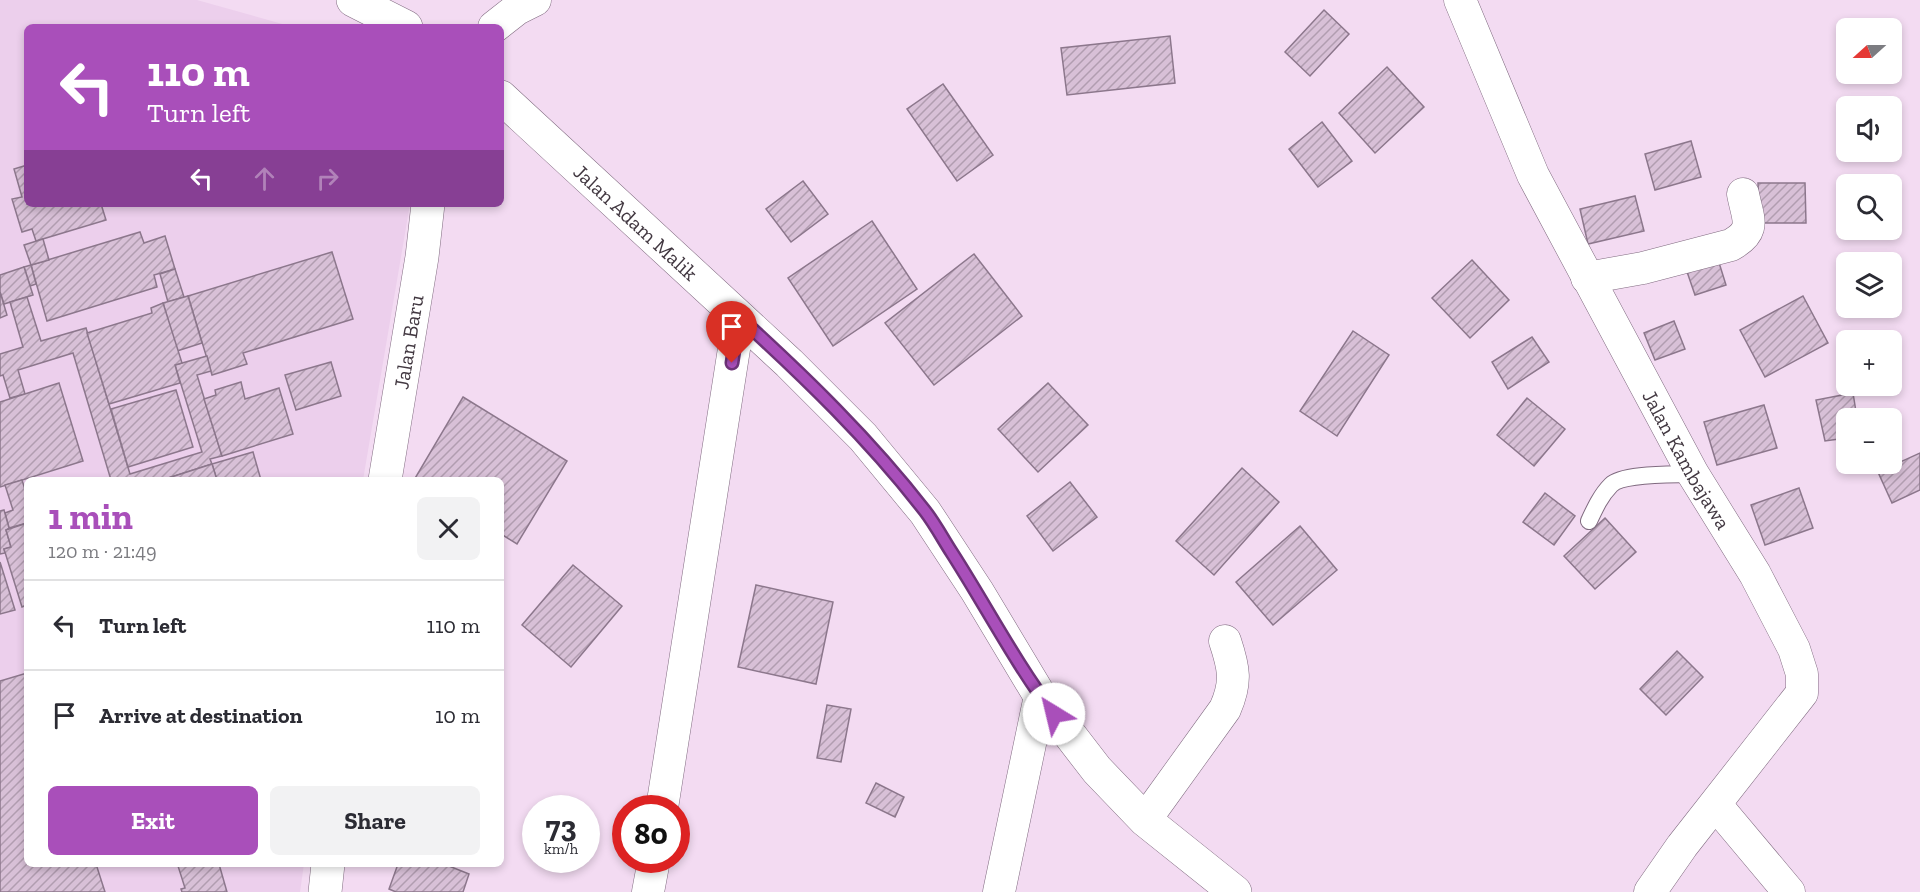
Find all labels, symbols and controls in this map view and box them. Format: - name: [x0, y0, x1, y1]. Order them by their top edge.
- north arrow: [1836, 18, 1902, 84]
- map controls: [1836, 18, 1902, 474]
- text: 110 m: [147, 46, 250, 97]
- icon: left: [48, 48, 126, 126]
- button: sound: [1836, 96, 1902, 162]
- text: Turn left: [147, 97, 250, 129]
- street label: Jalan Adam Malik: [569, 158, 703, 285]
- icon: left: [185, 162, 218, 195]
- icon: ahead: [248, 162, 281, 195]
- icon: right: [311, 162, 344, 195]
- button: search: [1836, 174, 1902, 240]
- button: layers: [1836, 252, 1902, 318]
- street label: Jalan Baru: [388, 293, 428, 391]
- pin: [706, 301, 757, 363]
- icon: arrive: [715, 310, 748, 343]
- button: +: [1836, 330, 1902, 396]
- street label: Jalan Kambajawa: [1638, 385, 1736, 534]
- button: −: [1836, 408, 1902, 474]
- text: 1 min: [48, 495, 133, 538]
- button: close: [417, 497, 480, 560]
- text: 120 m · 21:49: [48, 539, 157, 563]
- icon: left: [48, 609, 81, 642]
- text: Turn left: [99, 612, 186, 639]
- text: 110 m: [426, 612, 480, 639]
- position arrow: [1022, 682, 1086, 746]
- icon: arrive: [48, 699, 81, 732]
- text: Arrive at destination: [99, 702, 302, 729]
- text: 10 m: [435, 702, 480, 729]
- button: Exit: [48, 786, 258, 855]
- button: Share: [270, 786, 480, 855]
- speed limit sign: 80: [612, 795, 690, 873]
- text: 73: [546, 809, 576, 845]
- text: km/h: [544, 840, 578, 858]

